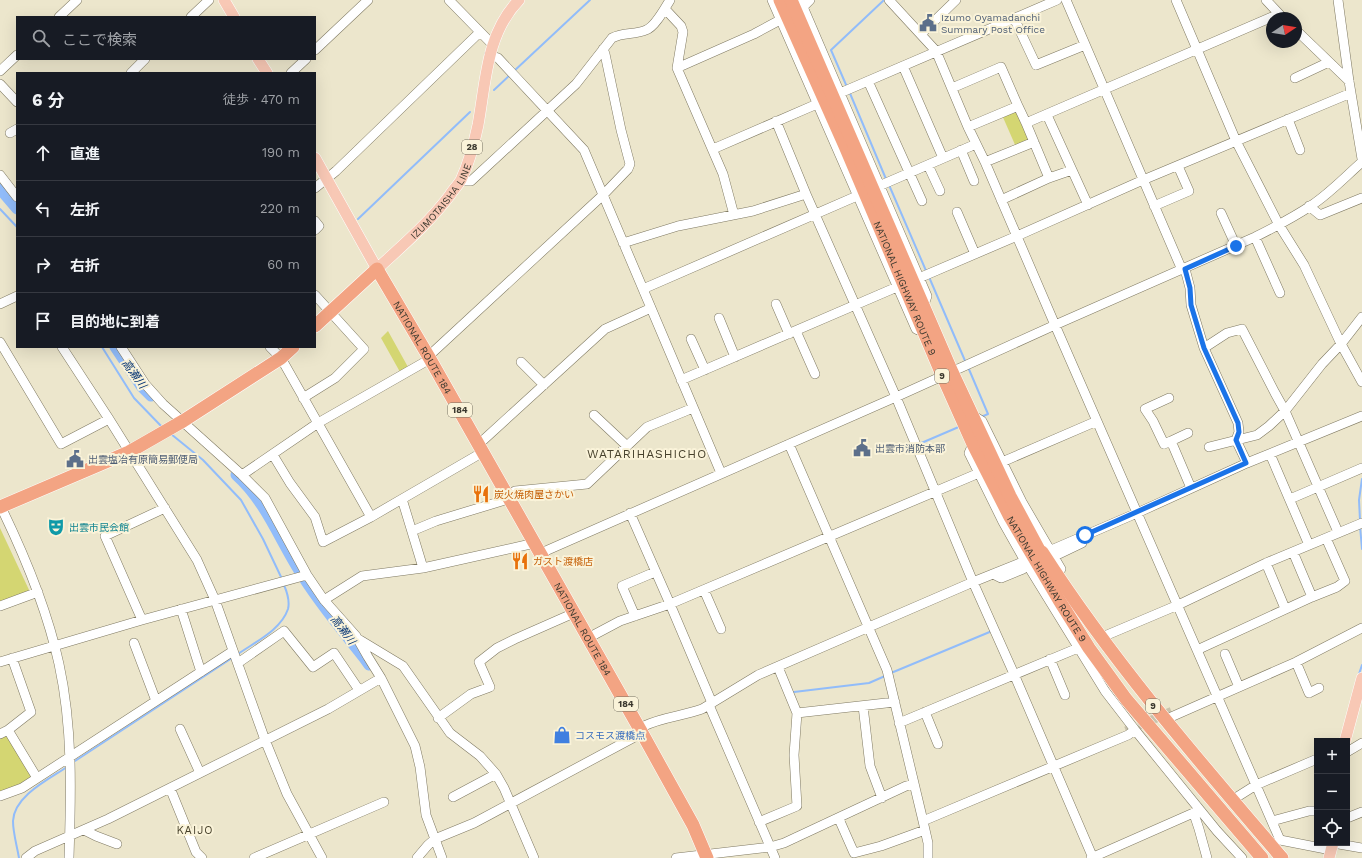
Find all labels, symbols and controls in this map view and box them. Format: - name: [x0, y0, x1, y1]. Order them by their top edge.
- place label: Izumo Oyamadanchi Summary Post Office: [941, 12, 1045, 35]
- north arrow: [1266, 12, 1302, 48]
- public building icon: Izumo Oyamadanchi Summary Post Office: [918, 13, 938, 33]
- search box: [16, 16, 316, 60]
- icon: search: [30, 27, 52, 49]
- text: ここで検索: [62, 31, 137, 49]
- text: 6 分: [32, 90, 64, 110]
- text: 徒歩 · 470 m: [223, 92, 300, 107]
- road number: 28: [462, 140, 482, 154]
- icon: ahead: [32, 142, 54, 164]
- text: 直進: [70, 145, 100, 163]
- text: 190 m: [262, 145, 300, 160]
- street label: IZUMOTAISHA LINE: [408, 162, 473, 241]
- icon: left: [32, 198, 54, 220]
- text: 左折: [70, 201, 100, 219]
- text: 220 m: [260, 201, 300, 216]
- street label: NATIONAL HIGHWAY ROUTE 9: [872, 219, 939, 357]
- route end: [1227, 237, 1245, 255]
- icon: right: [32, 254, 54, 276]
- text: 右折: [70, 257, 100, 275]
- text: 60 m: [267, 257, 300, 272]
- street label: NATIONAL ROUTE 184: [392, 299, 454, 396]
- icon: arrive: [32, 310, 54, 332]
- text: 目的地に到着: [70, 313, 160, 331]
- water label: 高瀬川: [119, 357, 150, 392]
- road number: 9: [935, 369, 949, 383]
- road number: 184: [448, 403, 472, 417]
- public building icon: 出雲市消防本部: [852, 438, 872, 458]
- place label: 出雲市消防本部: [875, 443, 945, 454]
- district label: WATARIHASHICHO: [587, 447, 707, 461]
- public building icon: 出雲塩冶有原簡易郵便局: [65, 449, 85, 469]
- place label: 出雲塩冶有原簡易郵便局: [88, 454, 198, 465]
- restaurant icon: 炭火焼肉屋さかい: [471, 484, 491, 504]
- place label: 炭火焼肉屋さかい: [494, 489, 574, 500]
- street label: NATIONAL HIGHWAY ROUTE 9: [1005, 514, 1089, 644]
- theatre icon: 出雲市民会館: [46, 517, 66, 537]
- place label: 出雲市民会館: [69, 522, 129, 533]
- route start: [1076, 526, 1094, 544]
- restaurant icon: ガスト渡橋店: [510, 551, 530, 571]
- place label: ガスト渡橋店: [533, 556, 593, 567]
- street label: NATIONAL ROUTE 184: [552, 580, 614, 678]
- water label: 高瀬川: [328, 613, 359, 648]
- road number: 184: [614, 697, 638, 711]
- road number: 9: [1146, 699, 1160, 713]
- shop icon: コスモス渡橋点: [552, 725, 572, 745]
- place label: コスモス渡橋点: [575, 730, 645, 741]
- map controls: [1314, 738, 1350, 846]
- button: +: [1314, 738, 1350, 774]
- button: −: [1314, 774, 1350, 810]
- button: locate: [1314, 810, 1350, 846]
- district label: KAIJO: [176, 824, 214, 837]

